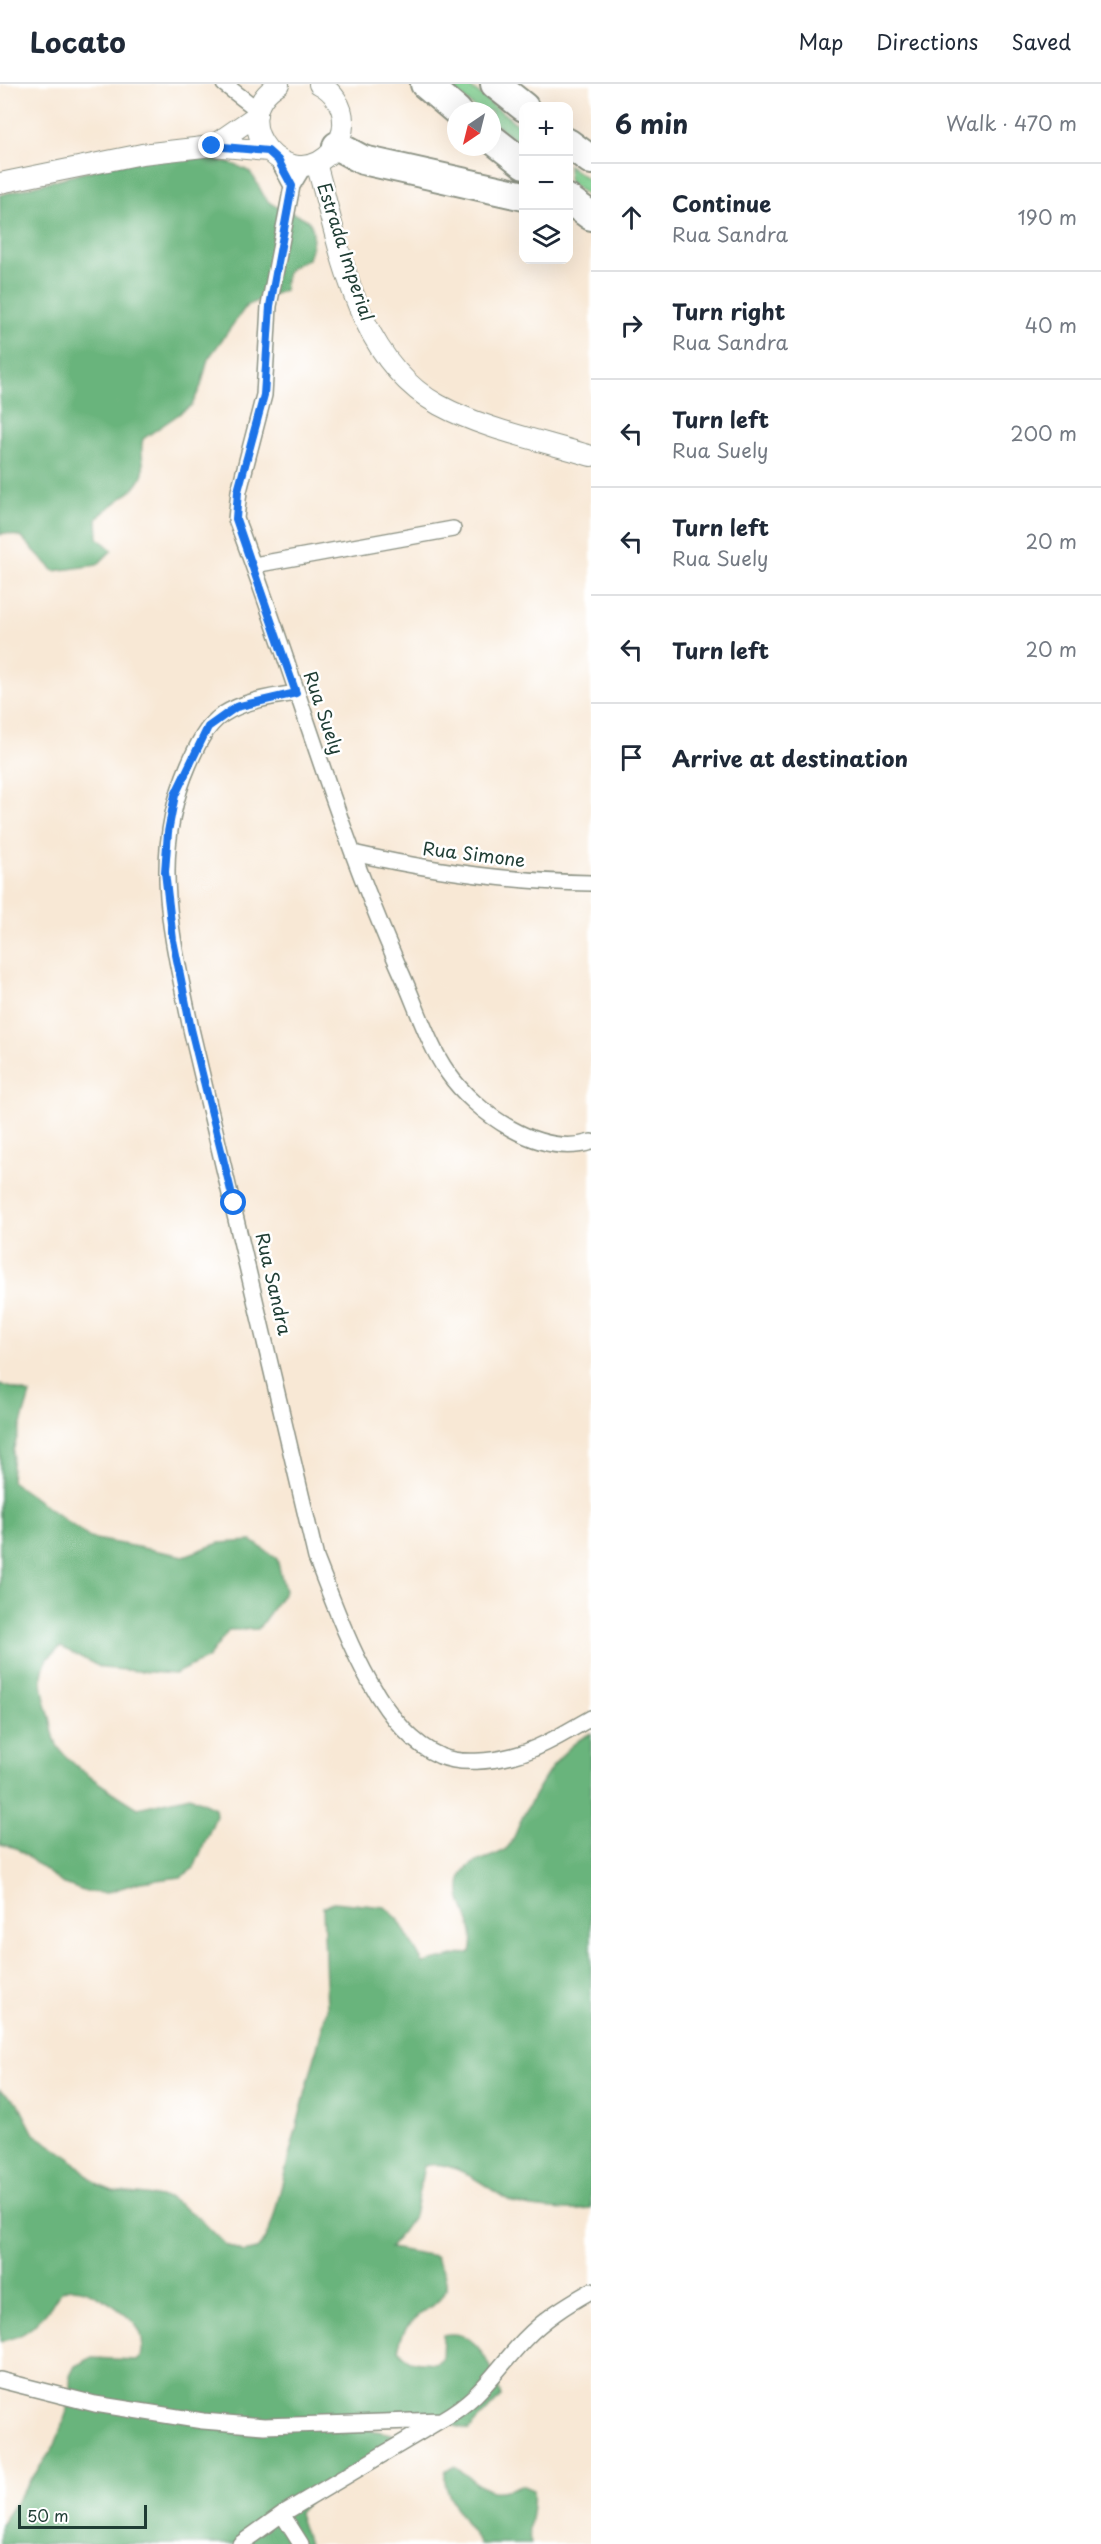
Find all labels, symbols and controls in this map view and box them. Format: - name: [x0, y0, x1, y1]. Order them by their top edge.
- text: Locato: [30, 20, 126, 63]
- text: Map: [798, 25, 843, 57]
- text: Directions: [876, 25, 978, 57]
- text: Saved: [1011, 25, 1071, 57]
- north arrow: [447, 102, 501, 156]
- map controls: [519, 102, 573, 264]
- button: +: [519, 102, 573, 156]
- text: 6 min: [615, 104, 688, 143]
- text: Walk · 470 m: [946, 108, 1077, 138]
- route end: [198, 132, 224, 158]
- button: −: [519, 156, 573, 210]
- street label: Estrada Imperial: [311, 179, 382, 324]
- text: Continue: [672, 186, 771, 219]
- icon: ahead: [615, 201, 648, 234]
- text: 190 m: [1018, 202, 1077, 232]
- button: layers: [519, 210, 573, 264]
- text: Rua Sandra: [672, 219, 788, 249]
- text: Turn right: [672, 294, 785, 327]
- icon: right: [615, 309, 648, 342]
- text: 40 m: [1025, 310, 1077, 340]
- text: Rua Sandra: [672, 327, 788, 357]
- text: Turn left: [672, 402, 769, 435]
- icon: left: [615, 417, 648, 450]
- text: 200 m: [1010, 418, 1077, 448]
- text: Rua Suely: [672, 435, 768, 465]
- text: Turn left: [672, 510, 769, 543]
- icon: left: [615, 525, 648, 558]
- text: 20 m: [1025, 526, 1077, 556]
- text: Rua Suely: [672, 543, 768, 573]
- icon: left: [615, 633, 648, 666]
- text: Turn left: [672, 633, 769, 666]
- text: 20 m: [1025, 634, 1077, 664]
- street label: Rua Suely: [298, 667, 351, 758]
- icon: arrive: [615, 741, 648, 774]
- text: Arrive at destination: [672, 741, 908, 774]
- street label: Rua Simone: [421, 834, 527, 873]
- route start: [220, 1189, 246, 1215]
- street label: Rua Sandra: [250, 1230, 300, 1338]
- scale bar: [18, 2502, 147, 2530]
- text: 50 m: [27, 2503, 68, 2527]

